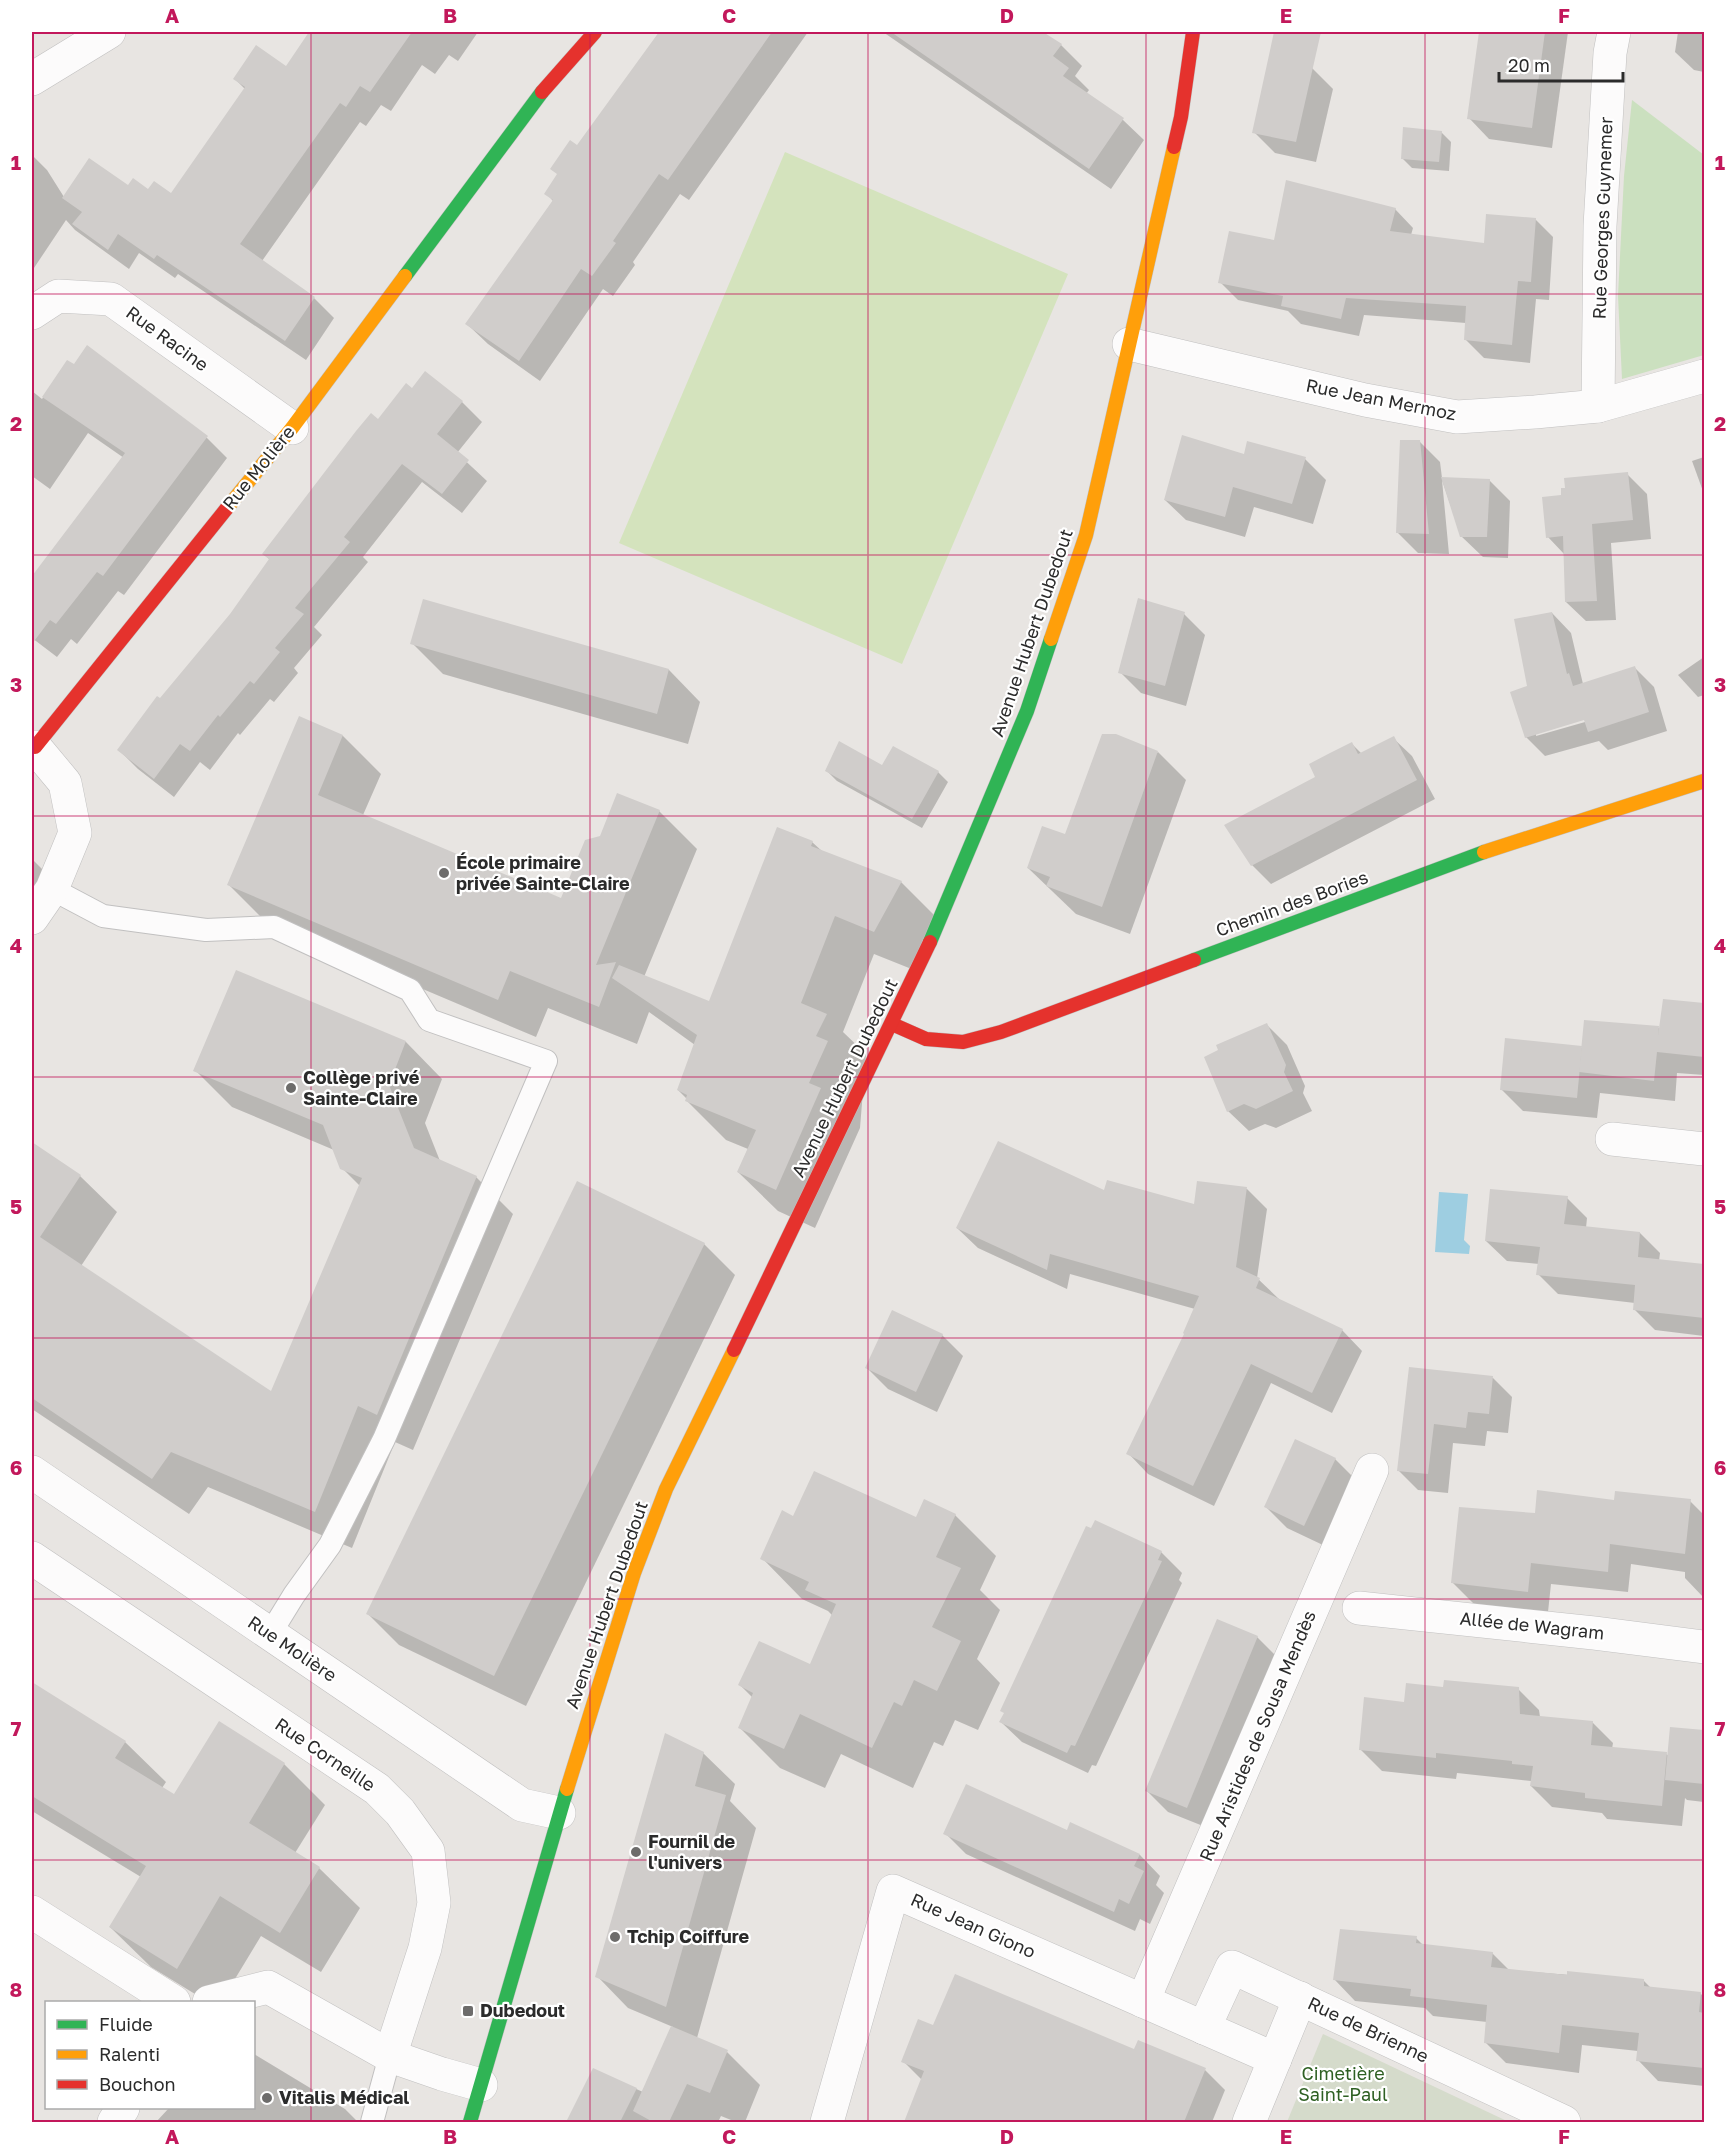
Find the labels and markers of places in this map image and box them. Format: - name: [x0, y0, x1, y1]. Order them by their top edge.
- place label: École primaire privée Sainte-Claire: [456, 851, 630, 894]
- marker: École primaire privée Sainte-Claire: [437, 866, 451, 880]
- place label: Collège privé Sainte-Claire: [303, 1066, 420, 1109]
- marker: Collège privé Sainte-Claire: [284, 1081, 298, 1095]
- place label: Fournil de l'univers: [648, 1830, 735, 1873]
- marker: Fournil de l'univers: [629, 1845, 643, 1859]
- place label: Tchip Coiffure: [627, 1925, 749, 1947]
- marker: Tchip Coiffure: [608, 1930, 622, 1944]
- place label: Dubedout: [480, 1999, 565, 2021]
- marker: Dubedout: [461, 2004, 475, 2018]
- place label: Vitalis Médical: [279, 2086, 409, 2108]
- marker: Vitalis Médical: [260, 2091, 274, 2105]

